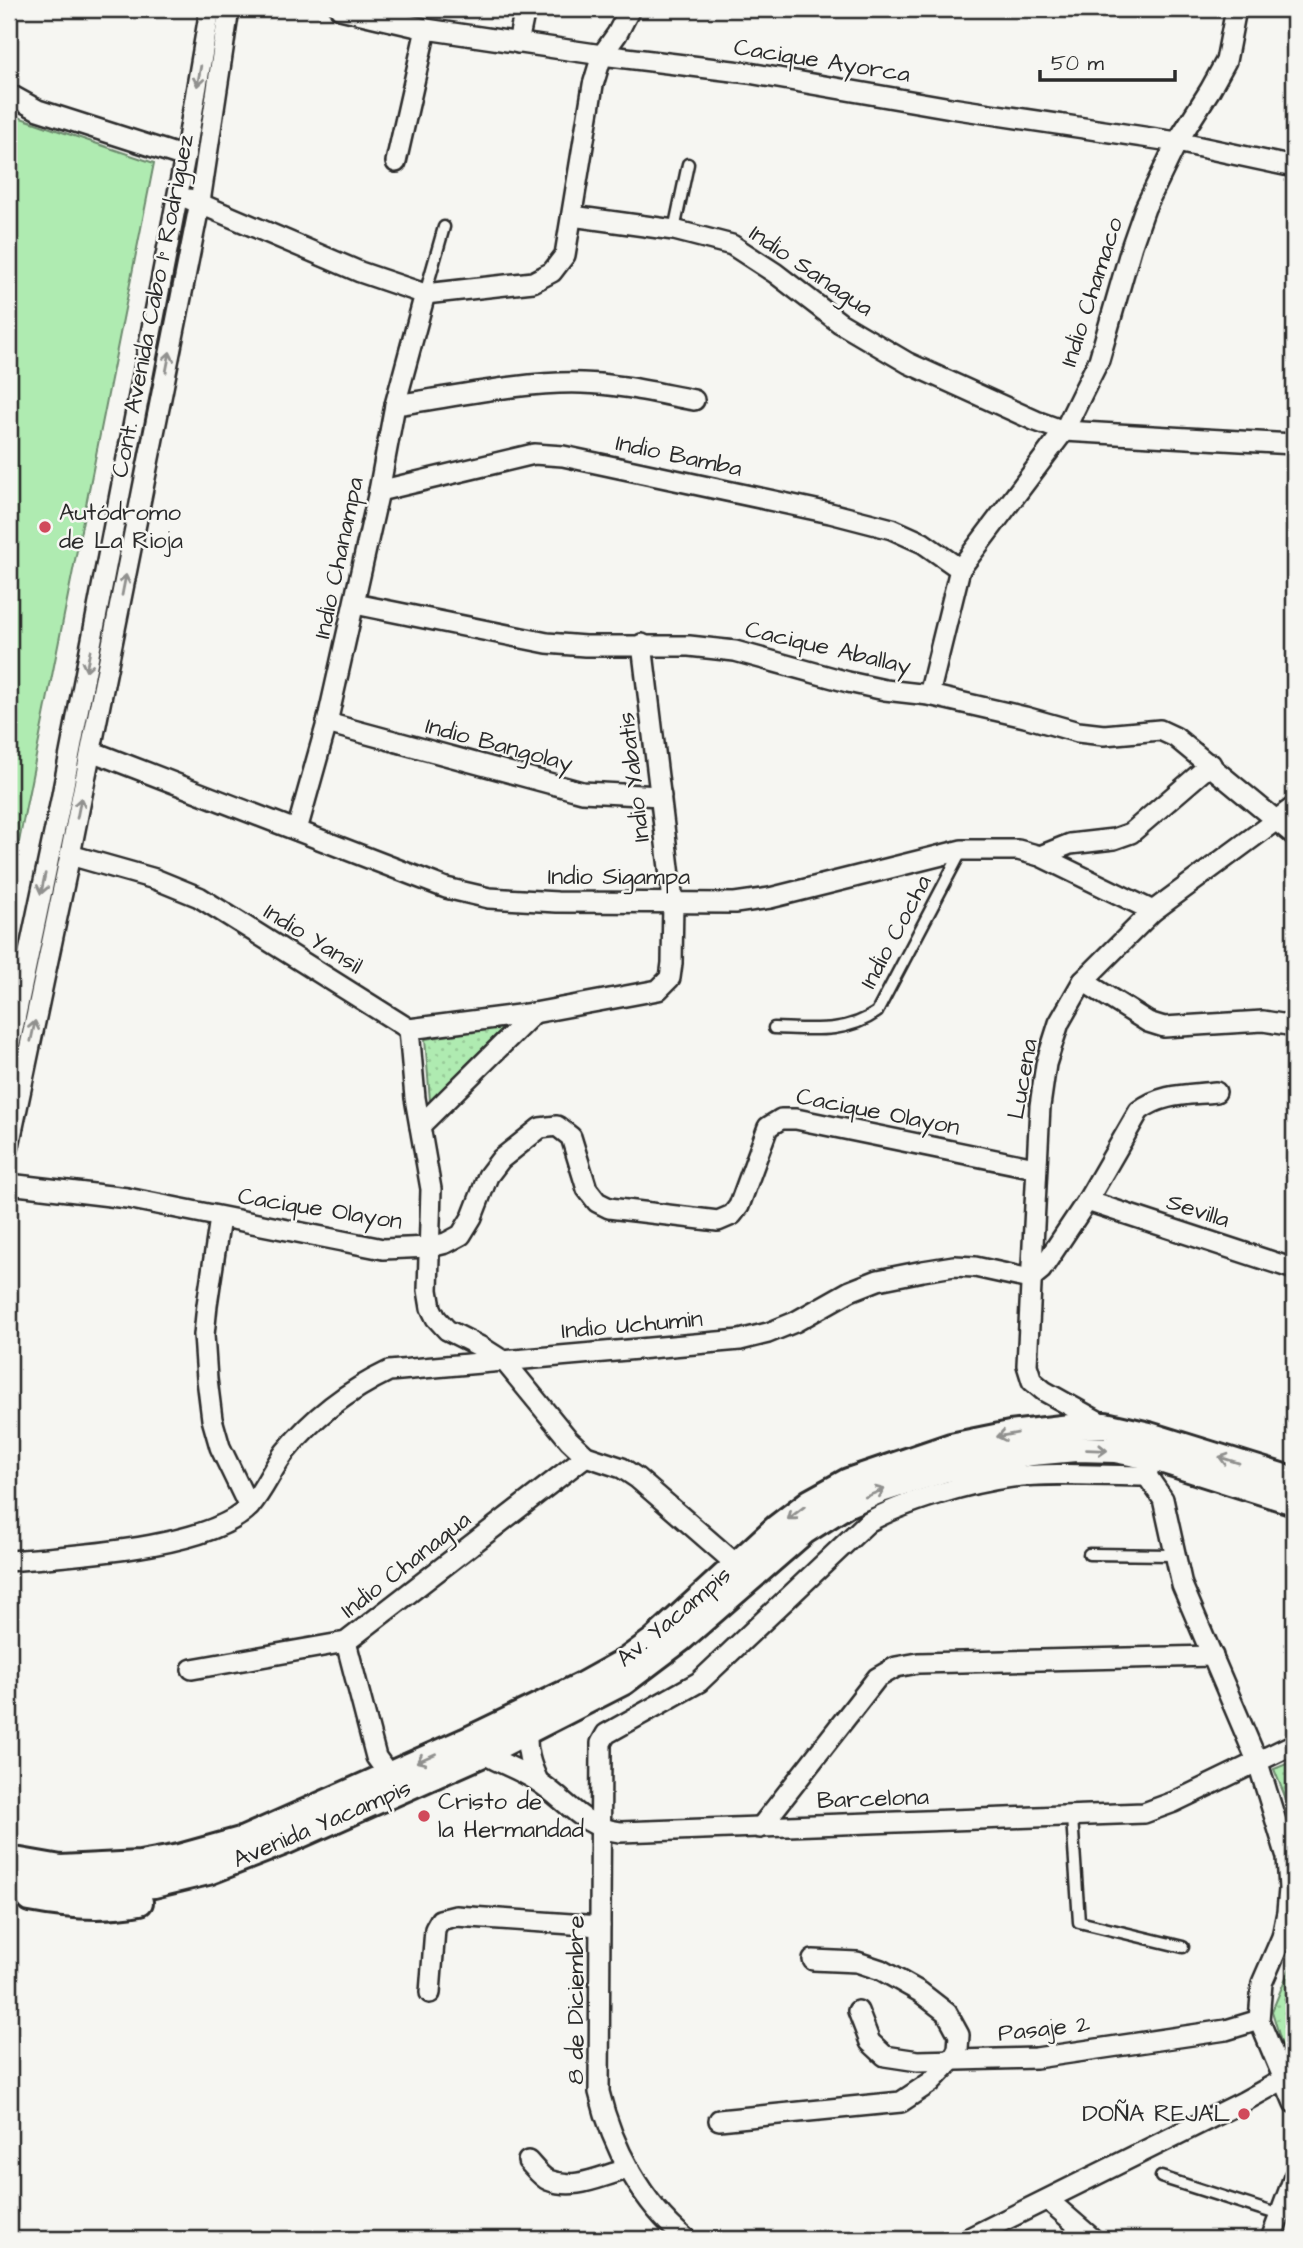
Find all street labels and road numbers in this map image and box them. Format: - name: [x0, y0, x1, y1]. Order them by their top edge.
- street label: Cacique Ayorca: [731, 30, 912, 93]
- street label: Cont. Avenida Cabo 1° Rodriguez: [103, 131, 204, 481]
- street label: Indio Chamaco: [1052, 212, 1132, 371]
- street label: Indio Sanagua: [742, 217, 880, 326]
- street label: Indio Bamba: [613, 426, 745, 486]
- street label: Indio Chanampa: [305, 474, 373, 642]
- street label: Cacique Aballay: [742, 612, 914, 685]
- street label: Indio Bangolay: [421, 709, 576, 782]
- street label: Indio Yabatis: [609, 710, 659, 844]
- street label: Indio Sigampa: [548, 860, 690, 895]
- street label: Indio Cocha: [852, 869, 940, 995]
- street label: Indio Yansil: [257, 895, 369, 983]
- street label: Lucena: [999, 1036, 1047, 1122]
- street label: Cacique Olayon: [793, 1079, 963, 1145]
- street label: Cacique Olayon: [235, 1179, 405, 1240]
- street label: Sevilla: [1162, 1185, 1234, 1237]
- street label: Indio Uchumin: [560, 1302, 704, 1348]
- street label: Indio Chanagua: [334, 1503, 479, 1627]
- street label: Av. Yacampis: [609, 1559, 739, 1675]
- street label: Avenida Yacampis: [228, 1771, 416, 1877]
- street label: Barcelona: [816, 1780, 930, 1818]
- street label: 8 de Diciembre: [559, 1915, 593, 2085]
- street label: Pasaje 2: [996, 2007, 1092, 2051]

